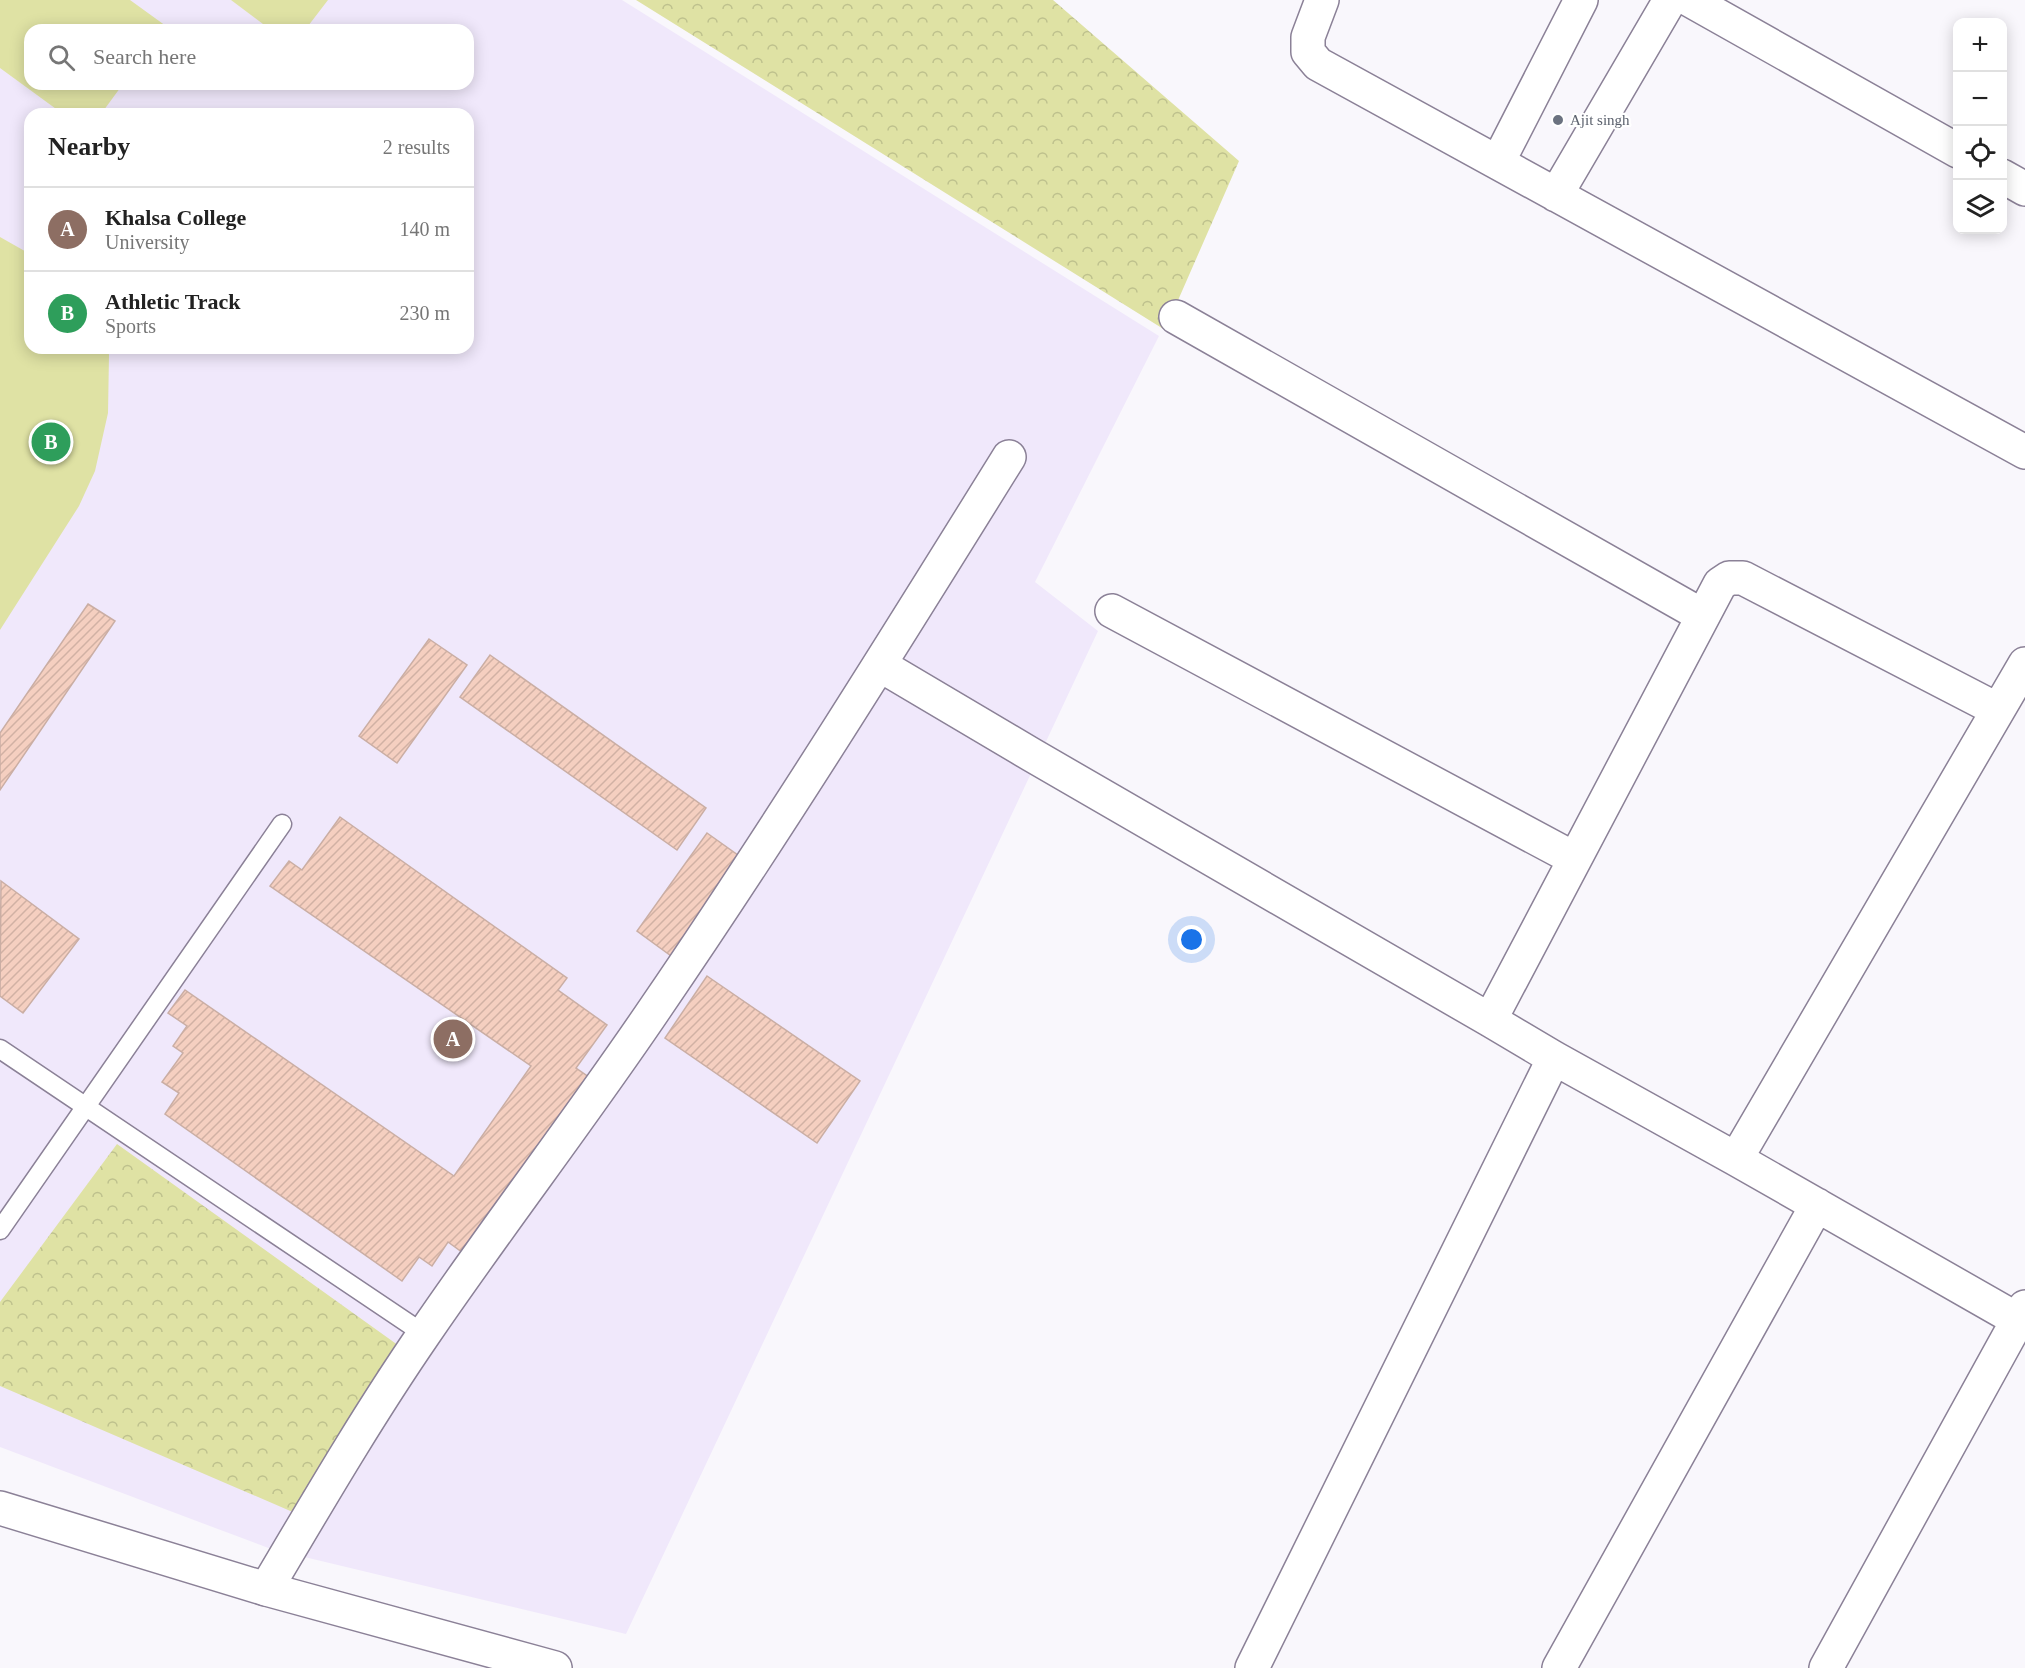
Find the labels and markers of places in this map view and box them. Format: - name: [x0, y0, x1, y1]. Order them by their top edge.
- place label: Ajit singh: [1570, 112, 1630, 128]
- marker: Ajit singh: [1551, 113, 1565, 127]
- pin: B: [32, 420, 70, 464]
- pin: A: [434, 1016, 472, 1062]

